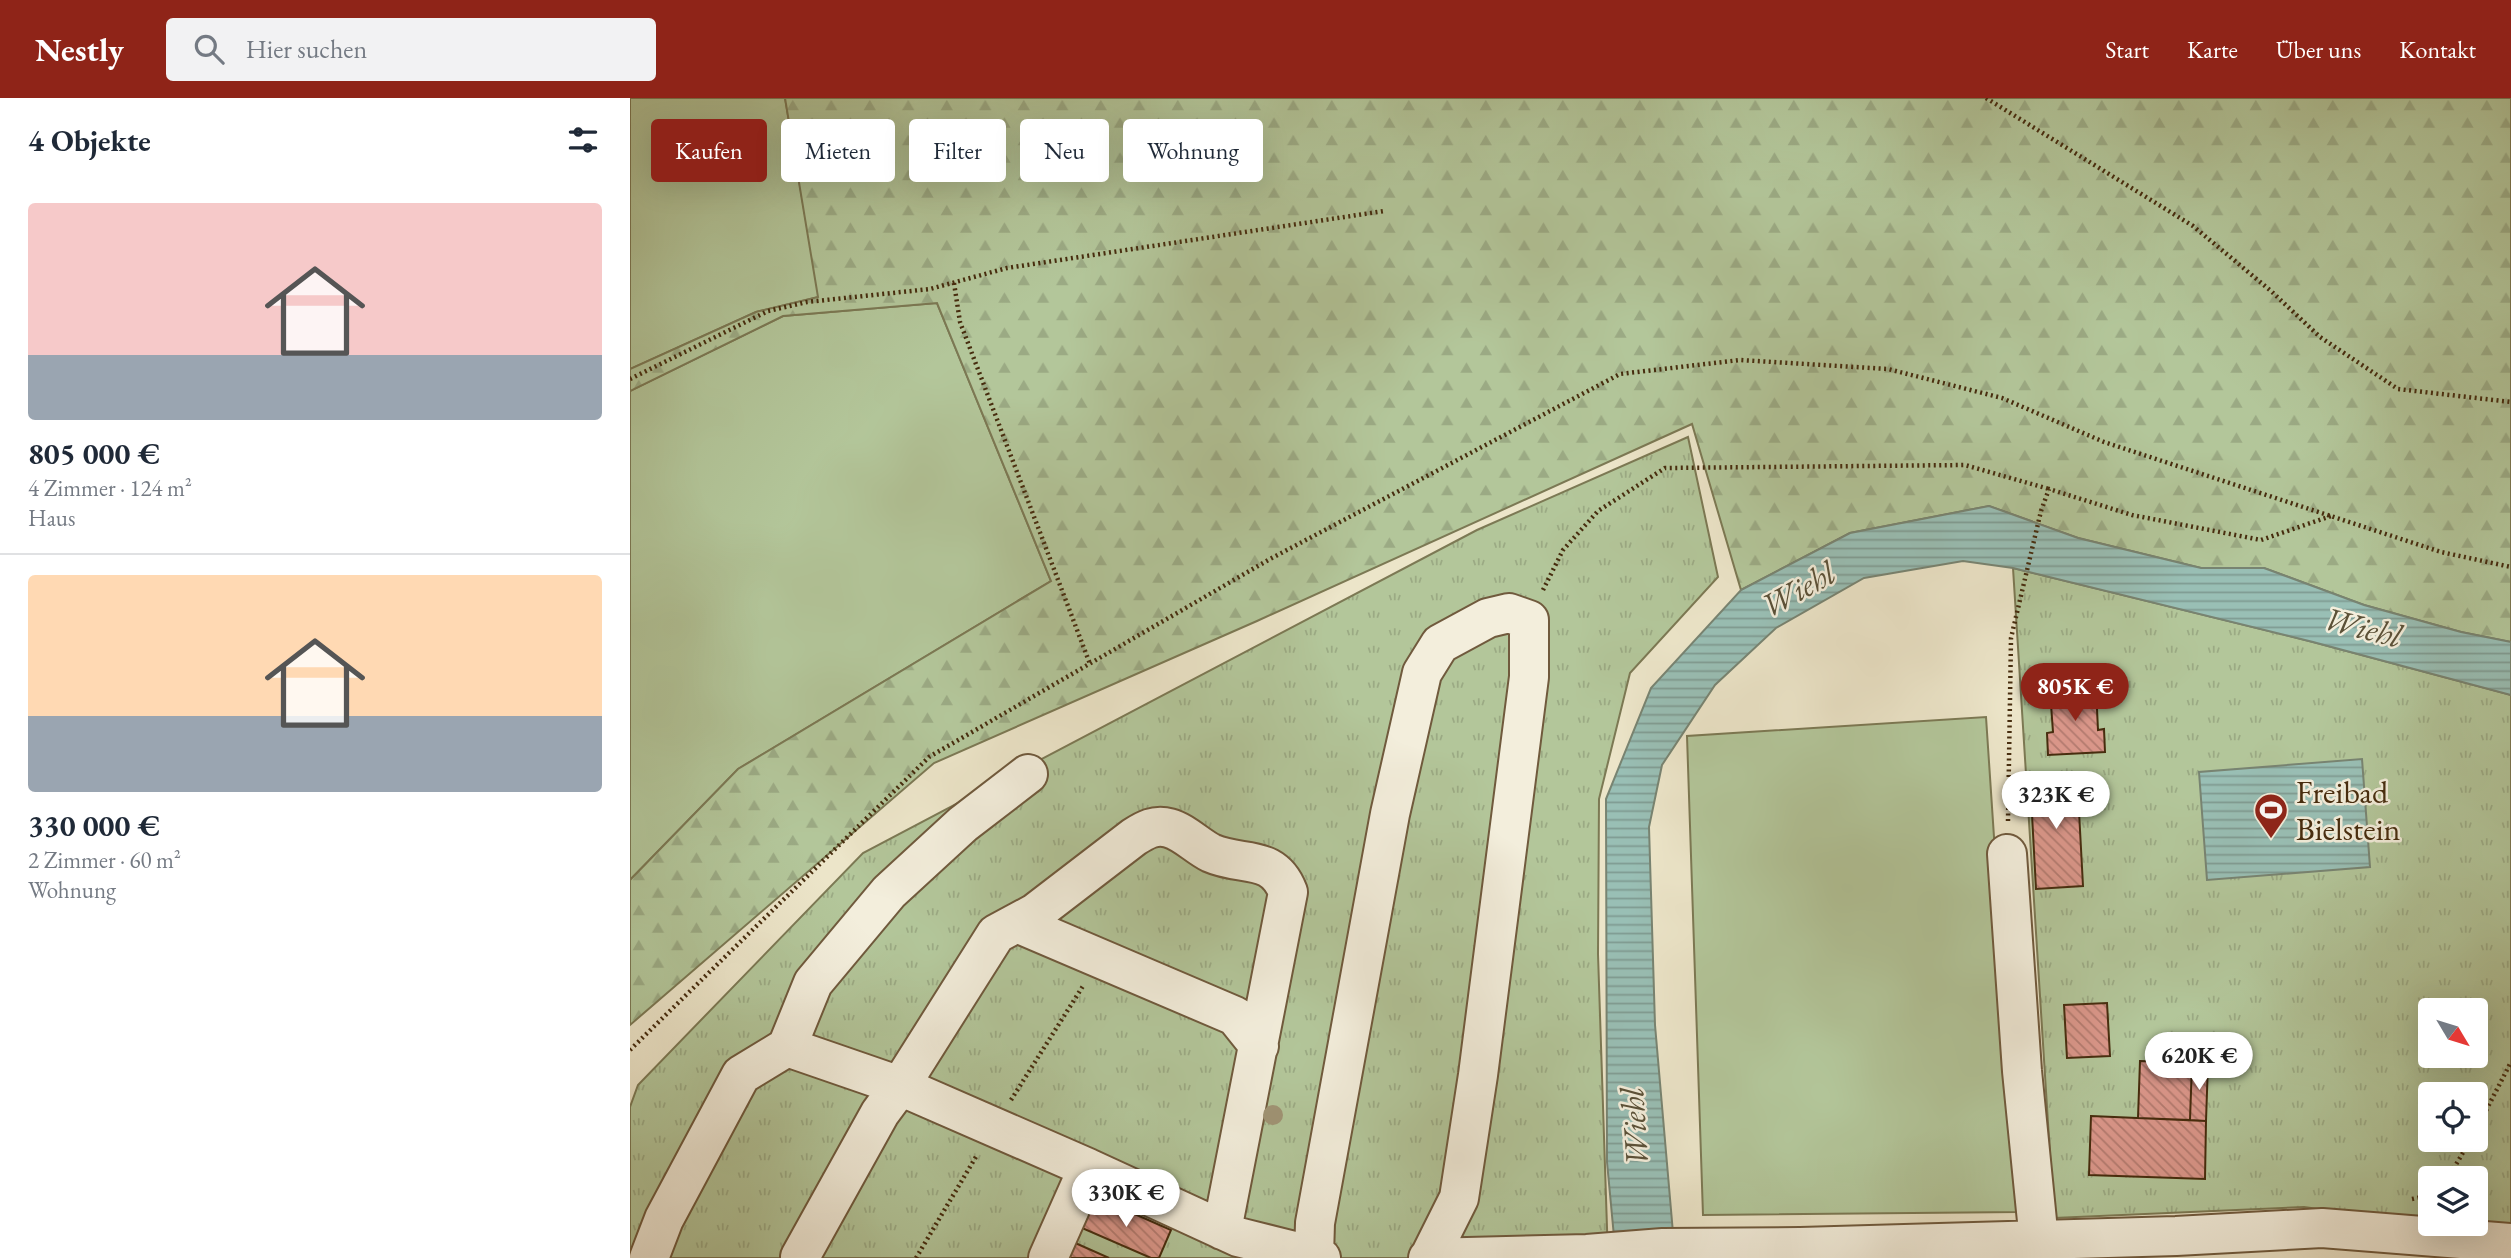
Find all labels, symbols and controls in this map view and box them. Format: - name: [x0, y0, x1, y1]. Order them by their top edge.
- search box: [166, 18, 656, 81]
- text: Nestly: [35, 28, 124, 71]
- icon: search: [190, 30, 228, 68]
- text: Hier suchen: [246, 32, 367, 66]
- text: Start: [2105, 34, 2149, 65]
- text: Karte: [2187, 34, 2238, 65]
- text: Über uns: [2276, 34, 2361, 65]
- text: Kontakt: [2399, 34, 2476, 65]
- chip: Kaufen: [651, 119, 767, 182]
- chip: Mieten: [781, 119, 895, 182]
- chip: Filter: [909, 119, 1006, 182]
- chip: Neu: [1020, 119, 1109, 182]
- chip: Wohnung: [1123, 119, 1263, 182]
- text: 4 Objekte: [28, 121, 151, 160]
- icon: filters: [564, 121, 602, 159]
- icon: home: [252, 248, 378, 374]
- text: 805 000 €: [28, 434, 160, 473]
- text: 4 Zimmer · 124 m²: [28, 473, 192, 503]
- text: Haus: [28, 503, 75, 533]
- water label: Wiehl: [1753, 550, 1844, 627]
- water label: Wiehl: [2320, 597, 2408, 658]
- icon: home: [252, 620, 378, 746]
- pin: 805K €: [2018, 664, 2132, 723]
- text: 805K €: [2037, 671, 2113, 701]
- place label: Freibad Bielstein: [2296, 771, 2400, 850]
- pin: 323K €: [1999, 772, 2113, 831]
- text: 323K €: [2018, 779, 2094, 809]
- sports icon: Freibad Bielstein: [2252, 791, 2290, 840]
- text: 330 000 €: [28, 806, 160, 845]
- text: 2 Zimmer · 60 m²: [28, 845, 181, 875]
- text: Wohnung: [28, 875, 116, 905]
- north arrow: [2418, 998, 2488, 1068]
- map controls: [2418, 998, 2488, 1236]
- pin: 620K €: [2142, 1032, 2256, 1092]
- text: 620K €: [2161, 1040, 2237, 1070]
- button: locate: [2418, 1082, 2488, 1152]
- water label: Wiehl: [1610, 1085, 1658, 1168]
- button: layers: [2418, 1166, 2488, 1236]
- pin: 330K €: [1069, 1170, 1183, 1229]
- text: 330K €: [1088, 1177, 1164, 1207]

